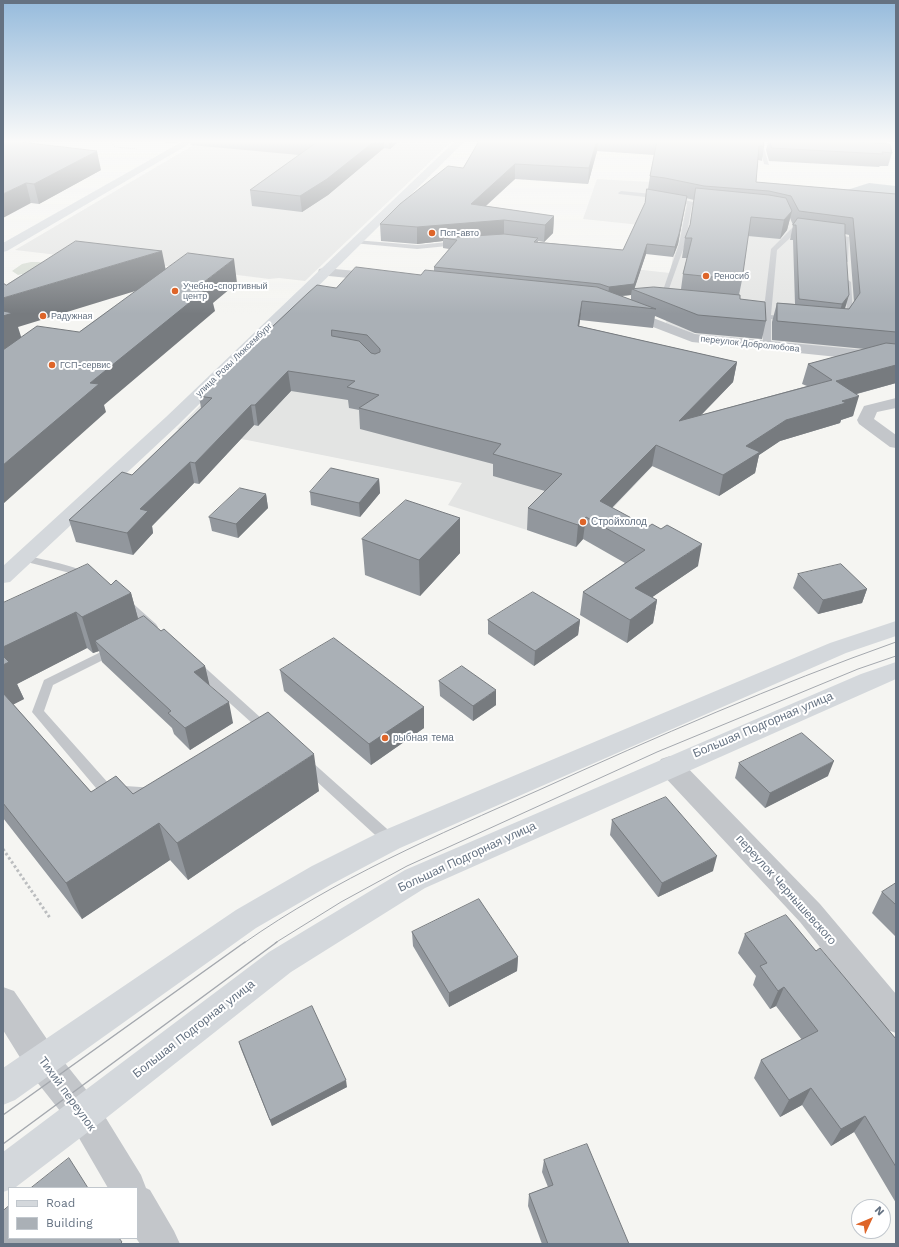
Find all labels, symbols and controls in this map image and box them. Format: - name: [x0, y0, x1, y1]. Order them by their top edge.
- marker: Псп-авто: [427, 228, 437, 238]
- place label: Псп-авто: [440, 228, 479, 238]
- marker: Реносиб: [701, 271, 711, 281]
- place label: Реносиб: [714, 271, 749, 281]
- place label: Учебно-спортивный центр: [183, 281, 268, 302]
- marker: Учебно-спортивный центр: [170, 286, 180, 296]
- marker: Радужная: [38, 311, 48, 321]
- place label: Радужная: [51, 311, 92, 321]
- street label: улица Розы Люксембург: [194, 321, 274, 399]
- street label: переулок Добролюбова: [700, 333, 800, 355]
- marker: ГСП-сервис: [47, 360, 57, 370]
- place label: ГСП-сервис: [60, 360, 111, 370]
- place label: Стройхолод: [591, 516, 647, 528]
- marker: Стройхолод: [578, 517, 588, 527]
- street label: Большая Подгорная улица: [691, 689, 835, 761]
- place label: рыбная тема: [393, 732, 454, 744]
- marker: рыбная тема: [380, 733, 390, 743]
- street label: Большая Подгорная улица: [396, 819, 538, 895]
- street label: переулок Чернышевского: [733, 832, 839, 948]
- street label: Большая Подгорная улица: [130, 977, 258, 1081]
- street label: Тихий переулок: [35, 1054, 99, 1134]
- legend: [8, 1187, 138, 1239]
- text: Road: [46, 1196, 75, 1210]
- north arrow: [851, 1199, 891, 1239]
- text: N: [872, 1204, 887, 1218]
- text: Building: [46, 1216, 93, 1230]

